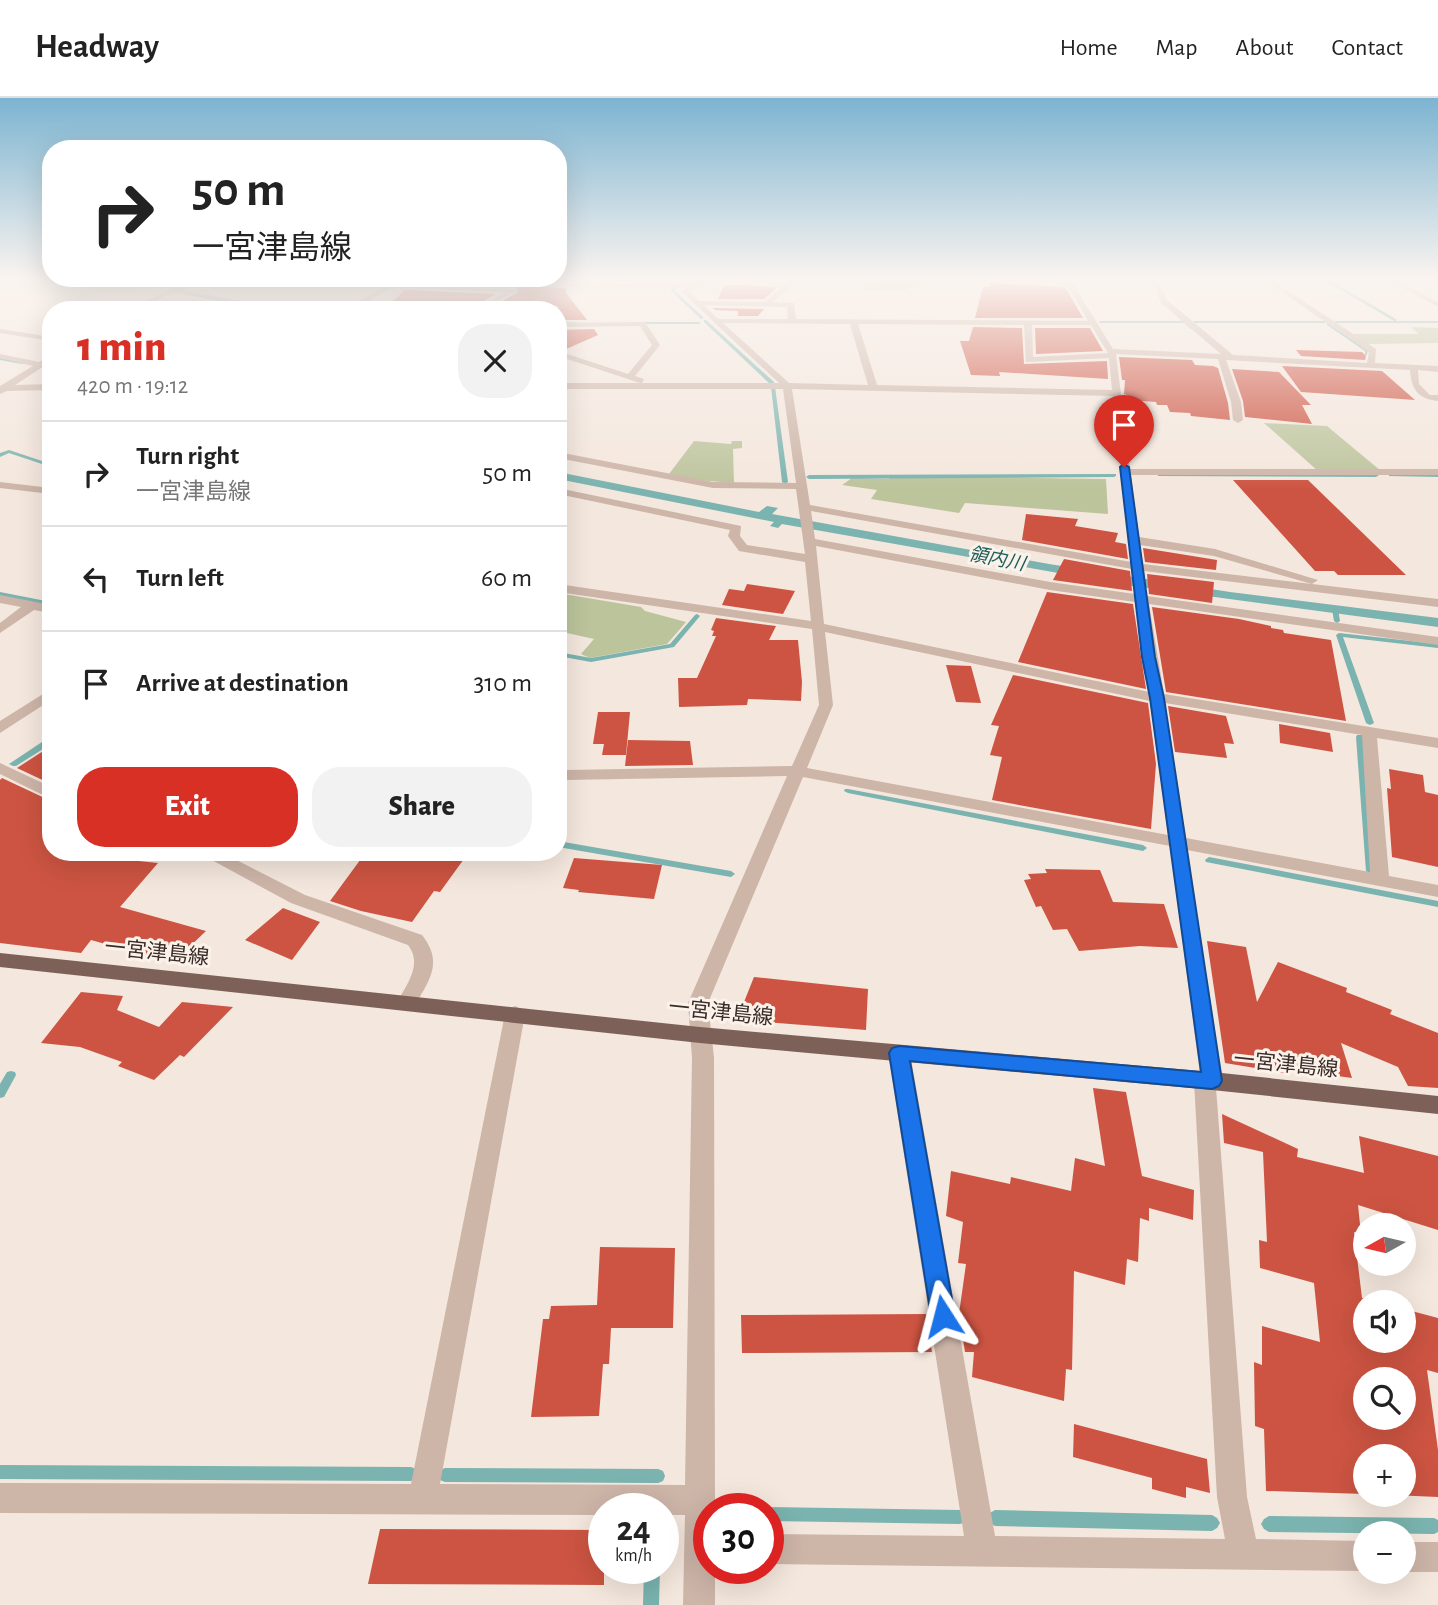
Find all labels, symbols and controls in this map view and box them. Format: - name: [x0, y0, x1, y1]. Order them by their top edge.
- text: Headway: [35, 31, 159, 64]
- text: Home: [1060, 36, 1118, 60]
- text: Map: [1156, 36, 1198, 60]
- text: About: [1236, 36, 1293, 60]
- text: Contact: [1331, 36, 1403, 60]
- text: 50 m: [192, 166, 286, 215]
- icon: right: [77, 168, 168, 259]
- text: 一宮津島線: [192, 232, 352, 264]
- button: close: [458, 324, 532, 398]
- text: 1 min: [77, 326, 166, 368]
- text: 420 m · 19:12: [77, 375, 188, 398]
- pin: [1094, 395, 1154, 467]
- icon: arrive: [1105, 406, 1143, 444]
- text: Turn right: [136, 443, 239, 469]
- icon: right: [77, 455, 115, 493]
- text: 50 m: [482, 460, 532, 486]
- text: 一宮津島線: [136, 481, 251, 504]
- water label: 領内川: [967, 544, 1029, 575]
- icon: left: [77, 560, 115, 598]
- text: Turn left: [136, 565, 224, 591]
- text: 60 m: [481, 565, 532, 591]
- icon: arrive: [77, 665, 115, 703]
- text: Arrive at destination: [136, 670, 349, 696]
- text: 310 m: [474, 670, 532, 696]
- button: Exit: [77, 767, 298, 847]
- button: Share: [312, 767, 532, 847]
- street label: 一宮津島線: [104, 936, 210, 968]
- street label: 一宮津島線: [668, 996, 774, 1028]
- street label: 一宮津島線: [1233, 1048, 1339, 1080]
- north arrow: [1353, 1213, 1416, 1276]
- map controls: [1353, 1213, 1416, 1584]
- position arrow: [906, 1279, 980, 1353]
- button: sound: [1353, 1290, 1416, 1353]
- button: search: [1353, 1367, 1416, 1430]
- button: +: [1353, 1444, 1416, 1507]
- speed limit sign: 30: [693, 1493, 784, 1584]
- text: 24: [616, 1512, 651, 1547]
- button: −: [1353, 1521, 1416, 1584]
- text: km/h: [615, 1547, 652, 1565]

